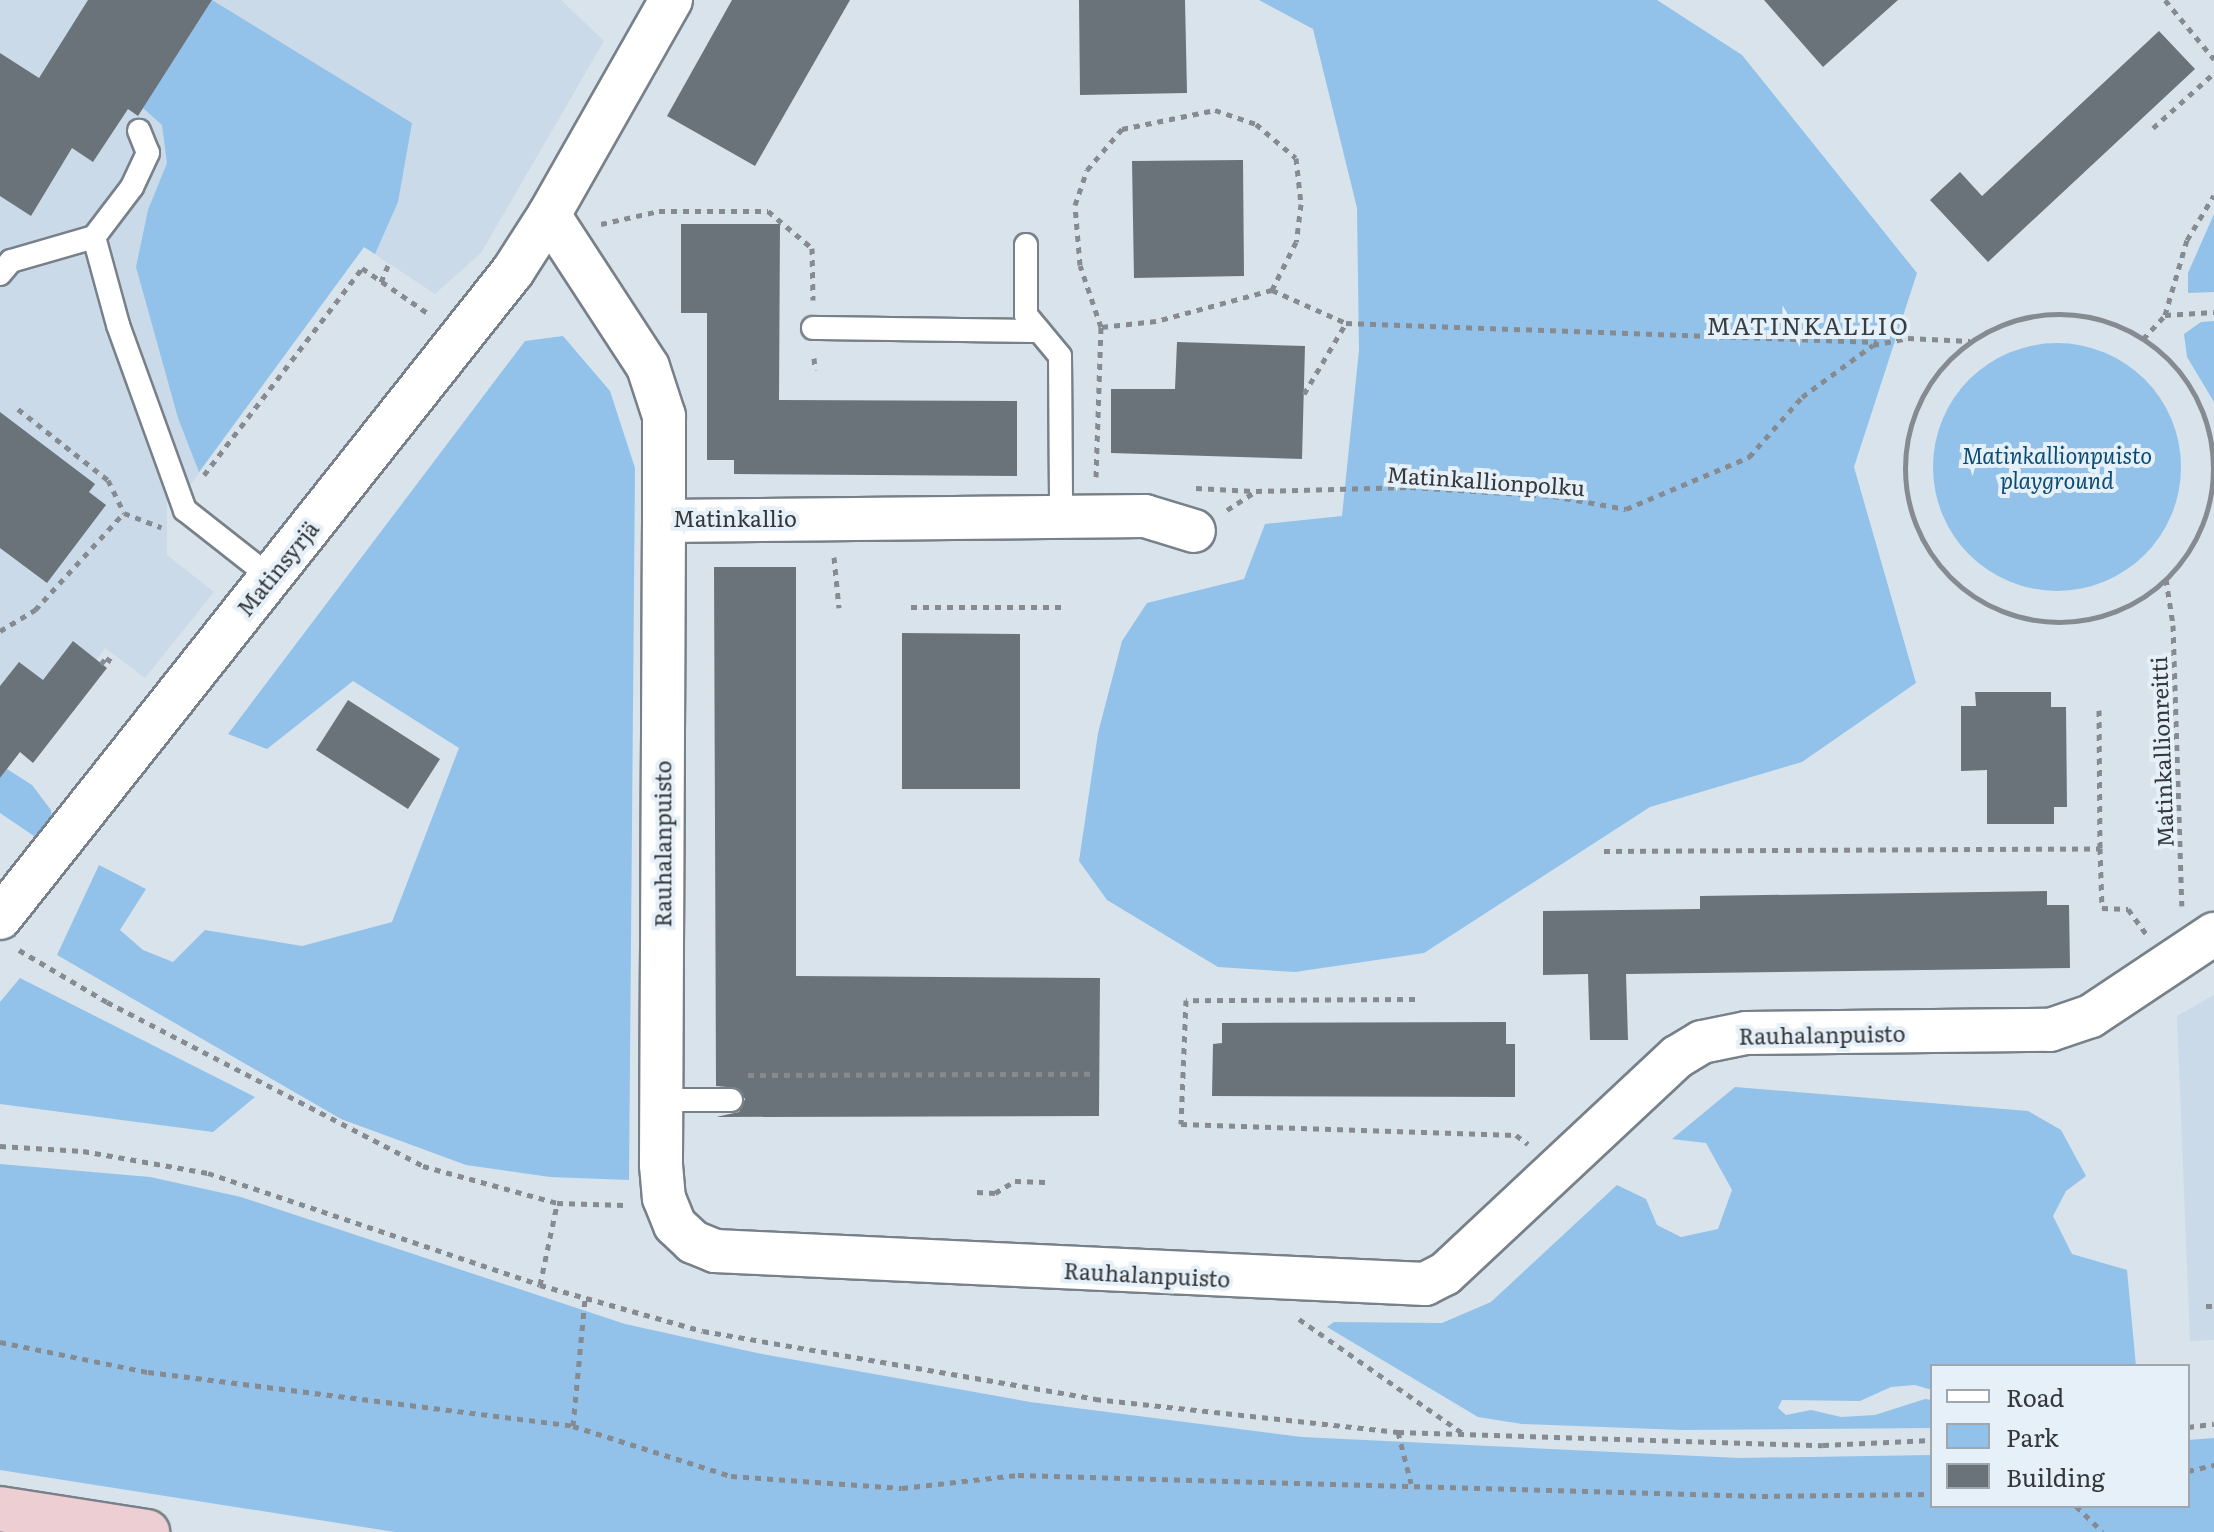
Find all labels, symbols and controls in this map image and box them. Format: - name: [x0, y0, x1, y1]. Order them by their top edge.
- district label: MATINKALLIO: [1706, 311, 1910, 339]
- park label: Matinkallionpuisto playground: [1962, 441, 2152, 492]
- street label: Matinkallionpolku: [1386, 460, 1586, 500]
- street label: Matinkallio: [673, 505, 797, 531]
- street label: Matinsyrjä: [231, 515, 323, 621]
- street label: Matinkallionreitti: [2144, 656, 2178, 848]
- street label: Rauhalanpuisto: [649, 761, 675, 927]
- street label: Rauhalanpuisto: [1738, 1019, 1906, 1049]
- street label: Rauhalanpuisto: [1063, 1256, 1231, 1292]
- legend: [1930, 1364, 2190, 1508]
- text: Road: [2006, 1379, 2064, 1414]
- text: Park: [2006, 1419, 2059, 1454]
- text: Building: [2006, 1459, 2105, 1494]

